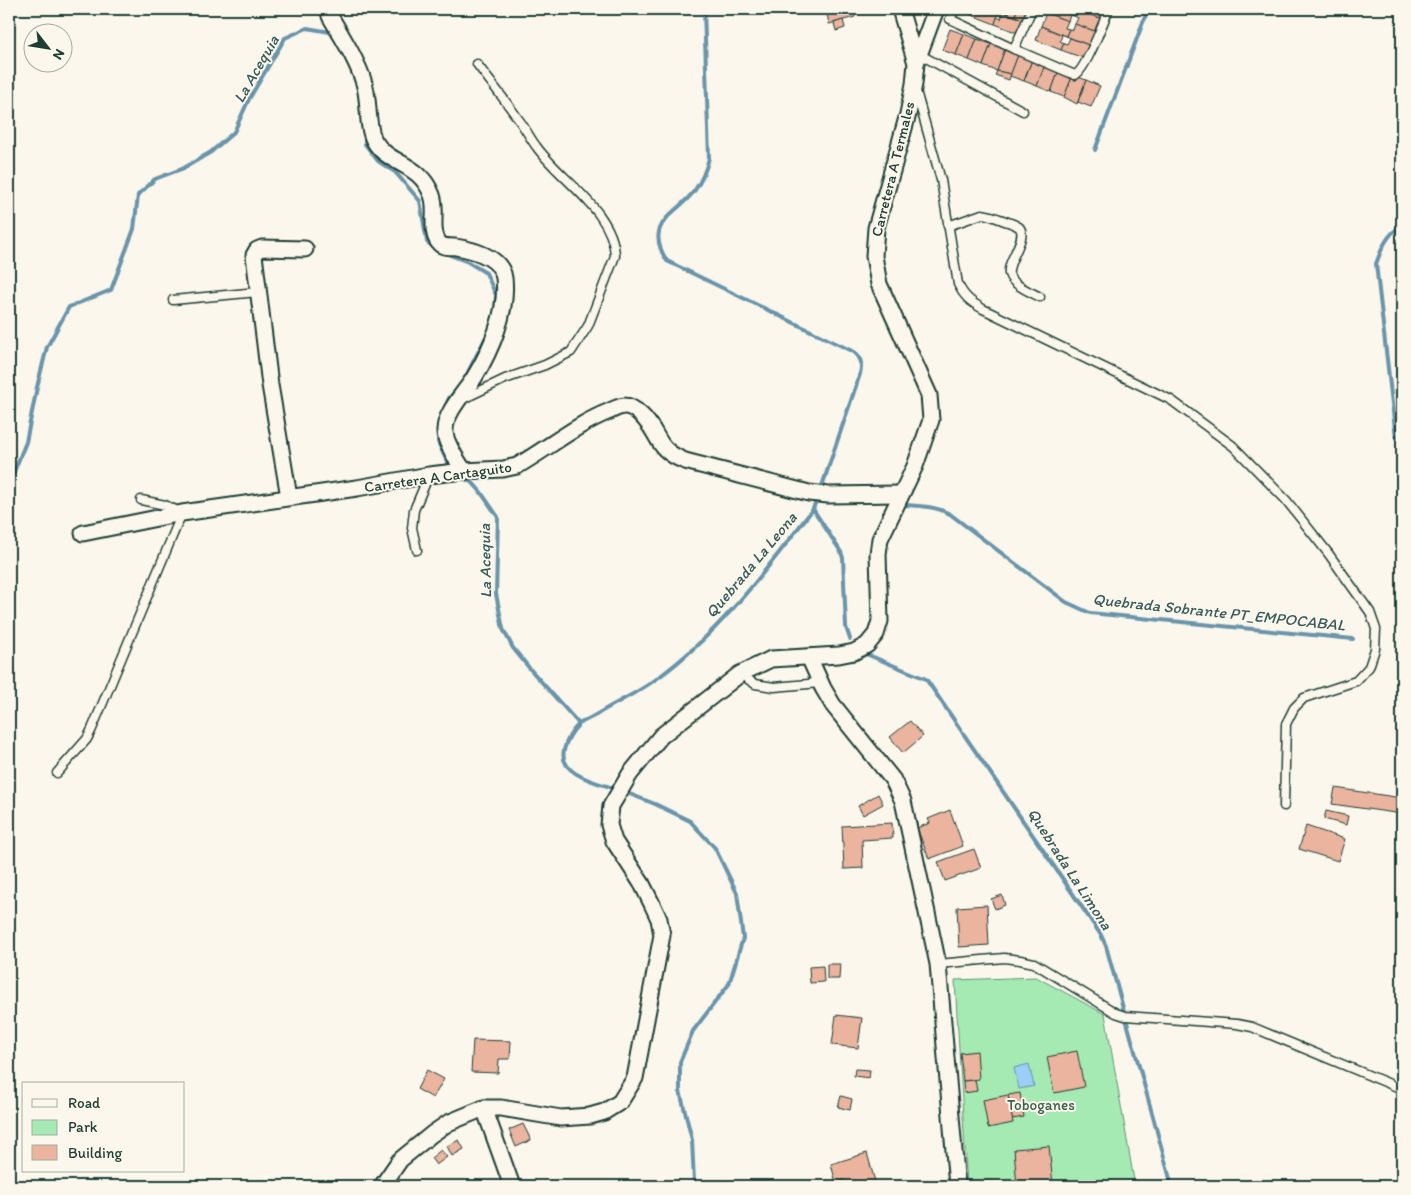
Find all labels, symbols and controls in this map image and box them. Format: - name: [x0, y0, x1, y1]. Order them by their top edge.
- north arrow: [22, 22, 72, 72]
- water label: La Acequia: [229, 31, 283, 106]
- text: N: [49, 46, 68, 63]
- street label: Carretera A Termales: [867, 99, 919, 238]
- street label: Carretera A Cartaguito: [363, 458, 513, 496]
- water label: Quebrada La Leona: [701, 508, 801, 622]
- water label: La Acequia: [475, 523, 495, 598]
- water label: Quebrada Sobrante PT_EMPOCABAL: [1092, 589, 1347, 635]
- water label: Quebrada La Limona: [1024, 805, 1117, 934]
- legend: [22, 1082, 185, 1172]
- text: Road: [68, 1094, 101, 1112]
- park label: Toboganes: [1007, 1096, 1075, 1114]
- text: Park: [68, 1118, 98, 1136]
- text: Building: [68, 1144, 122, 1162]

